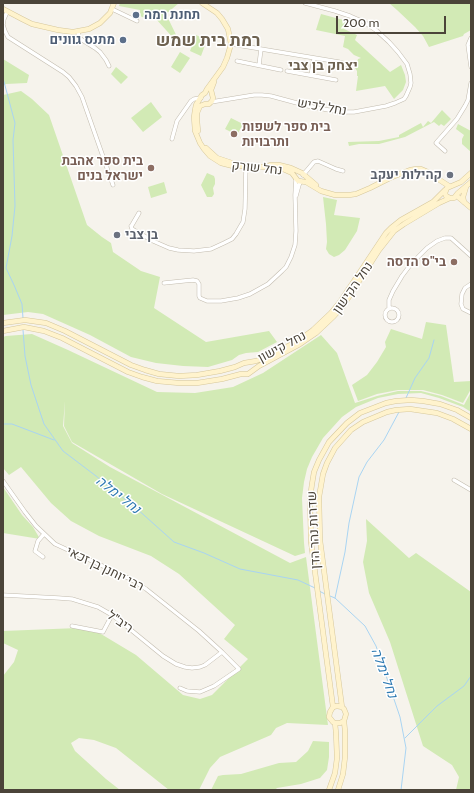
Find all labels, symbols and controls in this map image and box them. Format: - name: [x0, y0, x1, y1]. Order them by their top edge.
- place label: תחנת רמה: [144, 7, 200, 23]
- scale bar: [338, 8, 448, 34]
- marker: תחנת רמה: [131, 10, 141, 20]
- text: 200 m: [343, 15, 379, 30]
- district label: רמת בית שמש: [156, 31, 260, 51]
- place label: מתנס גוונים: [49, 32, 115, 48]
- marker: מתנס גוונים: [118, 35, 128, 45]
- district label: יצחק בן צבי: [288, 58, 358, 74]
- street label: נחל לכיש: [296, 95, 348, 119]
- place label: בית ספר לשפות ותרבויות: [242, 119, 330, 150]
- marker: בית ספר לשפות ותרבויות: [229, 129, 239, 139]
- place label: בית ספר אהבת ישראל בנים: [62, 153, 143, 184]
- street label: נחל שורק: [231, 158, 283, 178]
- marker: בית ספר אהבת ישראל בנים: [146, 163, 156, 173]
- place label: קהילות יעקב: [371, 167, 442, 183]
- marker: קהילות יעקב: [445, 170, 455, 180]
- place label: בן צבי: [125, 227, 158, 243]
- marker: בן צבי: [112, 230, 122, 240]
- place label: בי"ס הדסה: [387, 254, 446, 270]
- marker: בי"ס הדסה: [449, 257, 459, 267]
- street label: נחל הקישון: [329, 259, 377, 317]
- street label: נחל קישון: [255, 328, 309, 366]
- water label: נחל ימלה: [92, 472, 144, 518]
- street label: שדרות נהר הדן: [304, 491, 324, 569]
- street label: רבי יוחנן בן זכאי: [64, 543, 146, 595]
- street label: ריב"ל: [104, 608, 136, 636]
- water label: נחל ימלה: [367, 646, 401, 700]

